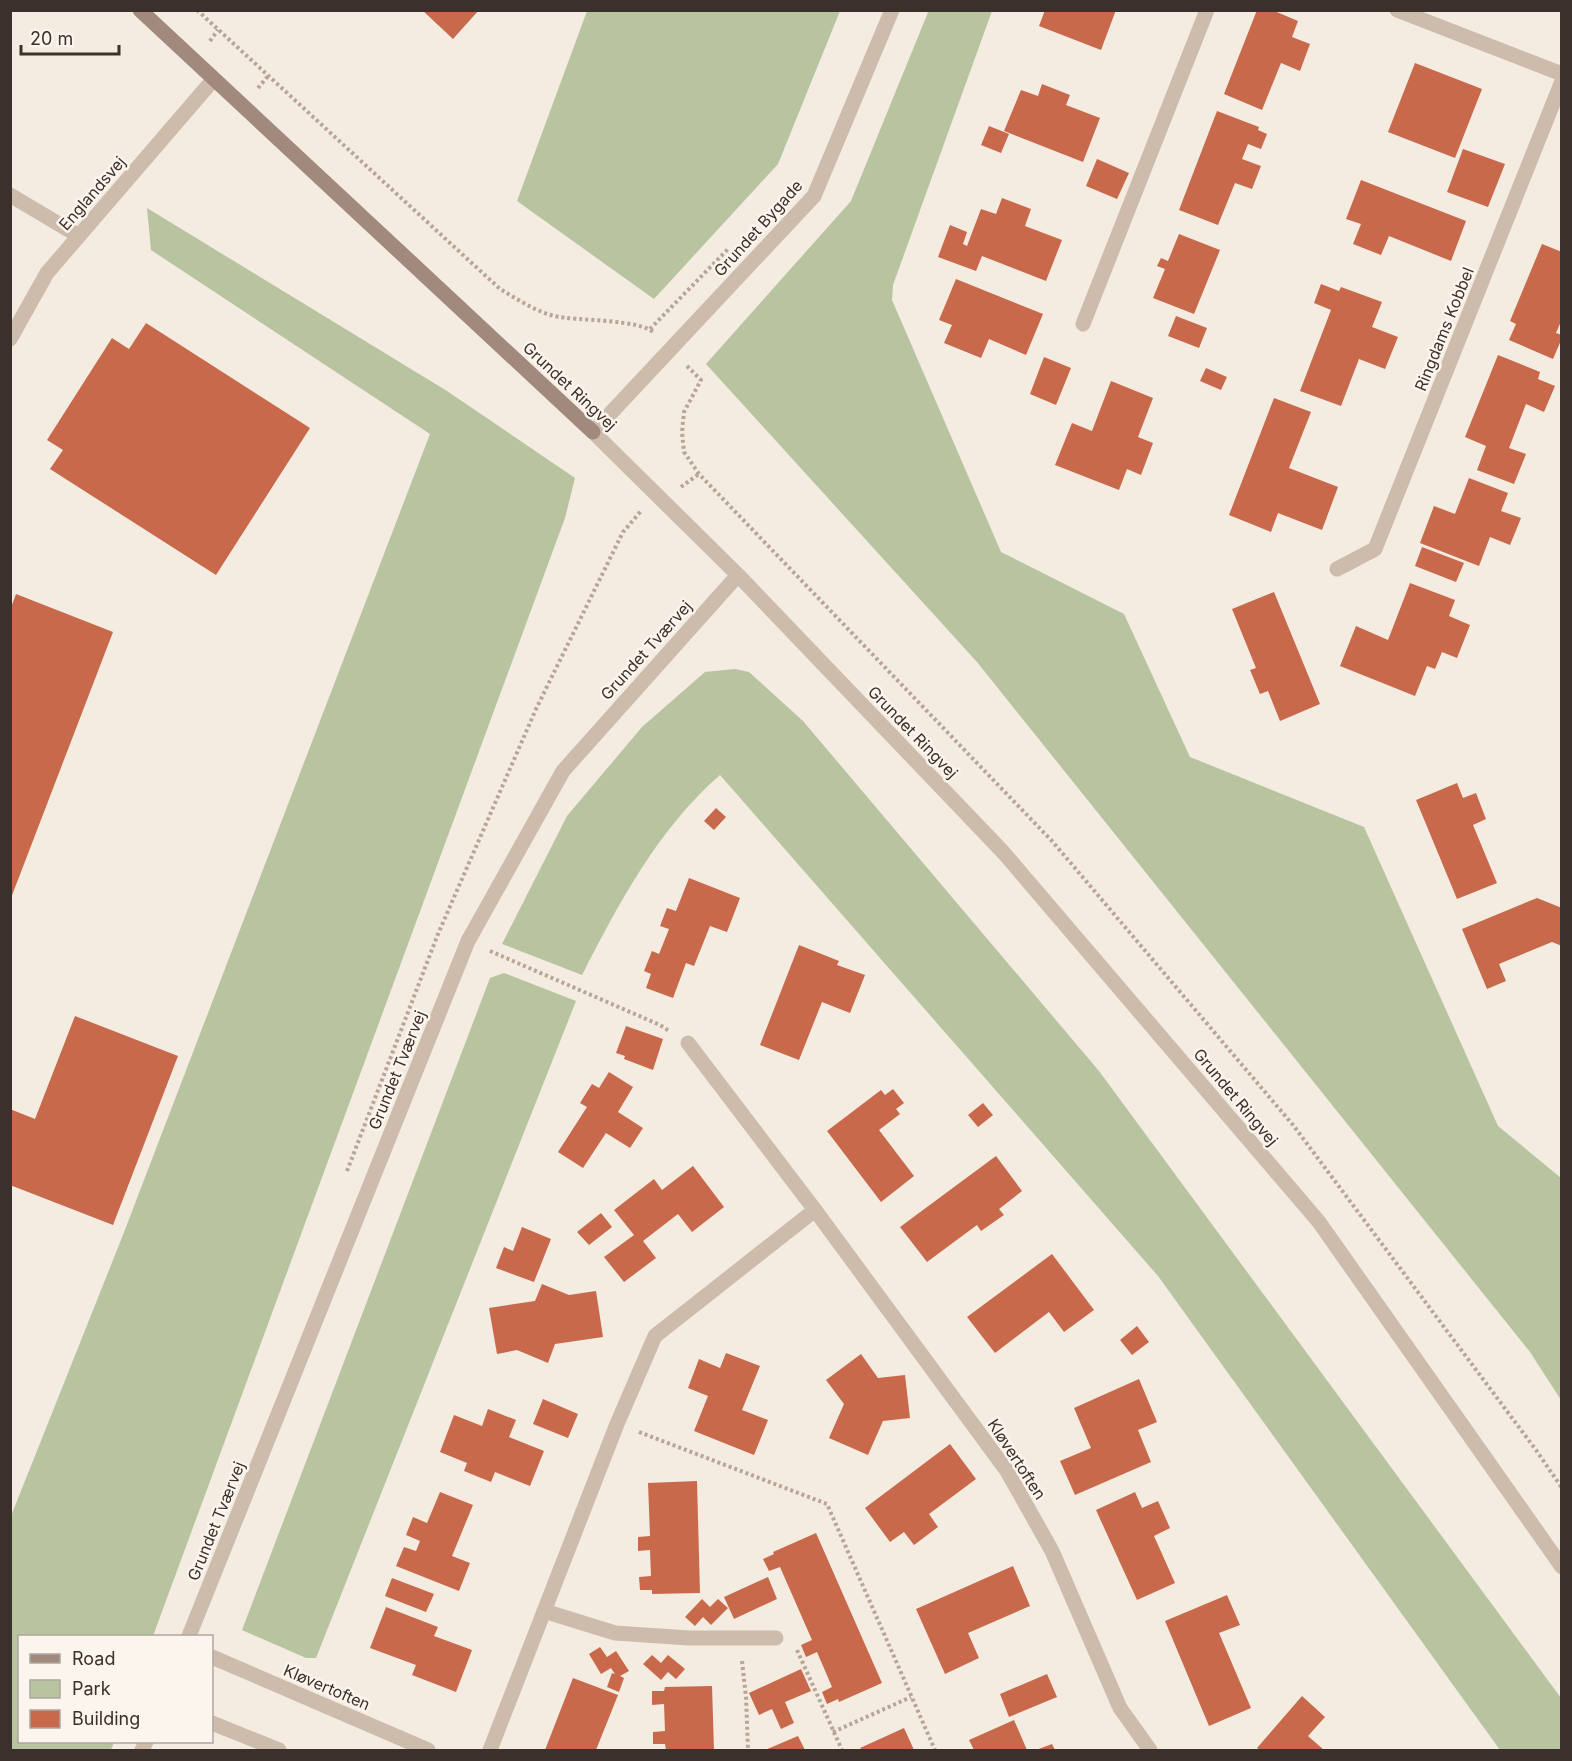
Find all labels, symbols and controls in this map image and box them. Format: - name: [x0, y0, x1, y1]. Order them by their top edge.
- scale bar: [21, 18, 118, 56]
- text: 20 m: [30, 28, 73, 49]
- street label: Englandsvej: [54, 152, 130, 234]
- street label: Grundet Bygade: [709, 176, 807, 280]
- street label: Ringdams Kobbel: [1410, 264, 1478, 394]
- street label: Grundet Ringvej: [519, 337, 621, 435]
- street label: Grundet Tværvej: [596, 596, 696, 704]
- street label: Grundet Ringvej: [864, 682, 962, 782]
- street label: Grundet Tværvej: [364, 1007, 430, 1133]
- street label: Grundet Ringvej: [1189, 1044, 1283, 1150]
- street label: Kløvertoften: [984, 1415, 1050, 1503]
- street label: Grundet Tværvej: [183, 1458, 249, 1584]
- legend: [18, 1635, 213, 1743]
- text: Road: [72, 1648, 115, 1669]
- street label: Kløvertoften: [281, 1660, 373, 1714]
- text: Park: [72, 1678, 111, 1699]
- text: Building: [72, 1708, 140, 1729]

